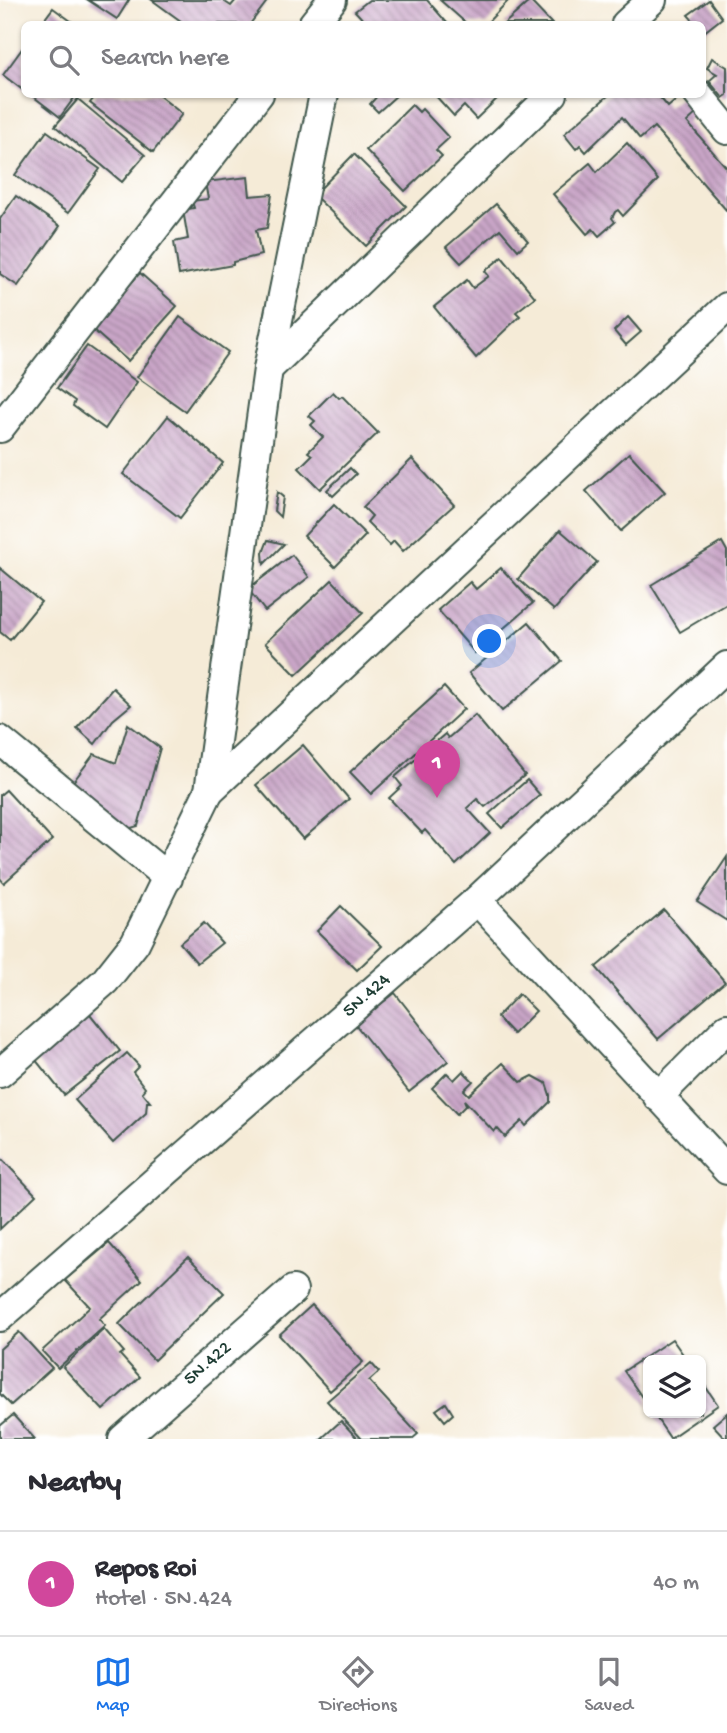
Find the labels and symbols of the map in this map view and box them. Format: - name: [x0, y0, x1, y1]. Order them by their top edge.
- your location: [472, 624, 506, 658]
- pin: 1: [414, 740, 460, 798]
- street label: 5N.424: [338, 969, 396, 1023]
- street label: 5N.422: [179, 1337, 237, 1391]

